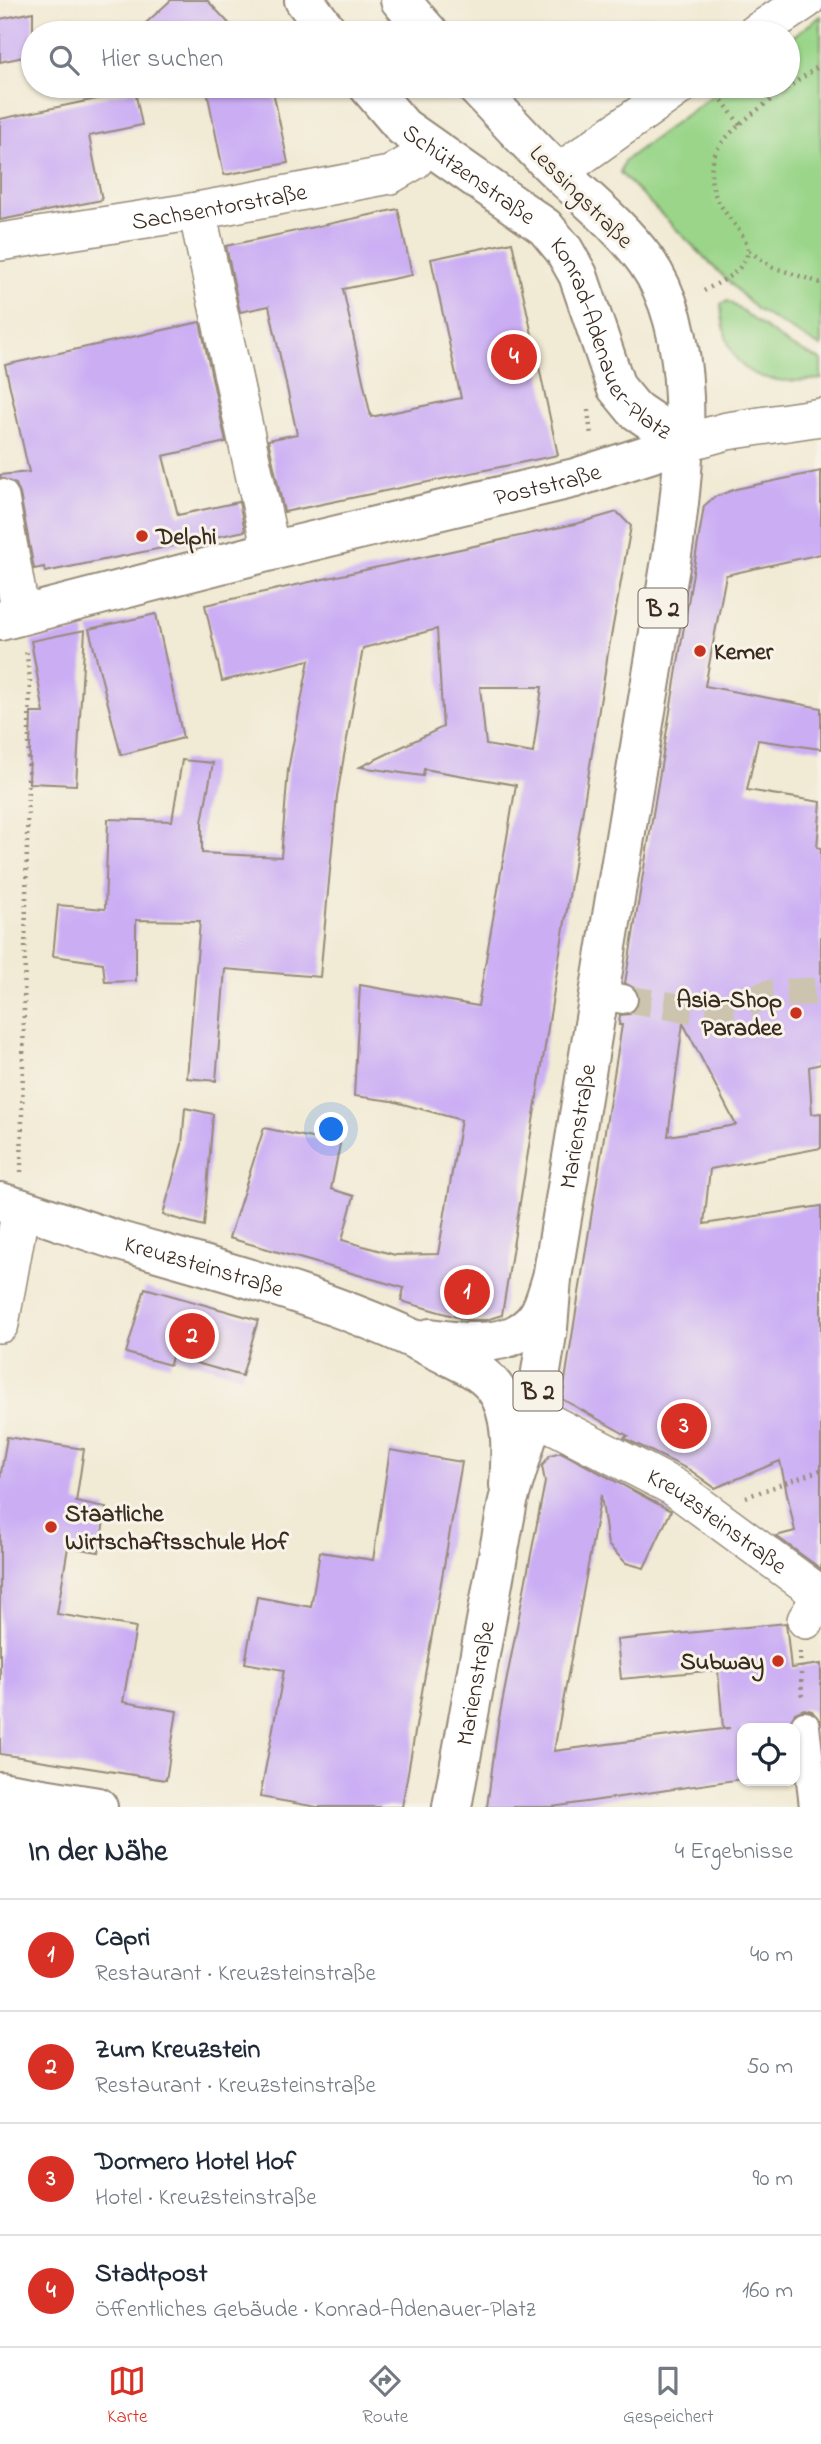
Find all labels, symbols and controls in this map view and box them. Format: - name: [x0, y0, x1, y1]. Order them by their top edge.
- search box: [21, 21, 800, 98]
- icon: search: [45, 41, 83, 79]
- text: Hier suchen: [101, 41, 223, 79]
- street label: Schützenstraße: [394, 117, 542, 235]
- street label: Lessingstraße: [520, 138, 641, 258]
- street label: Sachsentorstraße: [129, 176, 310, 241]
- street label: Konrad-Adenauer-Platz: [540, 230, 679, 450]
- pin: 4: [491, 331, 537, 383]
- street label: Poststraße: [491, 456, 606, 517]
- place label: Delphi: [155, 521, 216, 556]
- marker: Delphi: [134, 528, 150, 544]
- road number: B 2: [638, 588, 688, 628]
- place label: Kemer: [714, 636, 774, 671]
- marker: Kemer: [692, 643, 708, 659]
- place label: Asia-Shop Paradee: [676, 984, 783, 1047]
- marker: Asia-Shop Paradee: [788, 1005, 804, 1021]
- street label: Marienstraße: [552, 1061, 607, 1192]
- your location: [314, 1112, 348, 1146]
- street label: Kreuzsteinstraße: [120, 1228, 288, 1308]
- pin: 1: [444, 1266, 490, 1318]
- pin: 2: [169, 1310, 215, 1362]
- road number: B 2: [514, 1372, 562, 1410]
- pin: 3: [661, 1400, 707, 1452]
- street label: Kreuzsteinstraße: [640, 1461, 793, 1584]
- place label: Staatliche Wirtschaftsschule Hof: [65, 1498, 289, 1561]
- marker: Staatliche Wirtschaftsschule Hof: [43, 1519, 59, 1535]
- street label: Marienstraße: [449, 1618, 506, 1749]
- place label: Subway: [680, 1646, 764, 1682]
- marker: Subway: [770, 1653, 786, 1669]
- map controls: [737, 1723, 800, 1786]
- button: locate: [737, 1723, 800, 1786]
- text: In der Nähe: [28, 1831, 168, 1875]
- text: 4 Ergebnisse: [675, 1836, 793, 1869]
- text: Capri: [95, 1920, 150, 1958]
- text: 1: [47, 1939, 55, 1972]
- text: 40 m: [750, 1939, 793, 1972]
- text: Restaurant · Kreuzsteinstraße: [95, 1958, 376, 1991]
- text: Zum Kreuzstein: [95, 2032, 260, 2070]
- text: 2: [45, 2051, 57, 2084]
- text: 50 m: [746, 2051, 793, 2084]
- text: Restaurant · Kreuzsteinstraße: [95, 2070, 376, 2103]
- text: Dormero Hotel Hof: [95, 2144, 296, 2182]
- text: 3: [46, 2163, 56, 2196]
- text: 90 m: [753, 2163, 793, 2196]
- text: Hotel · Kreuzsteinstraße: [95, 2182, 316, 2215]
- text: Stadtpost: [95, 2256, 207, 2294]
- text: 4: [46, 2275, 56, 2308]
- text: 160 m: [742, 2275, 793, 2308]
- text: Öffentliches Gebäude · Konrad-Adenauer-Platz: [95, 2294, 536, 2327]
- tab: Karte: [107, 2362, 148, 2431]
- tab: Route: [362, 2362, 408, 2431]
- tab: Gespeichert: [623, 2362, 714, 2431]

